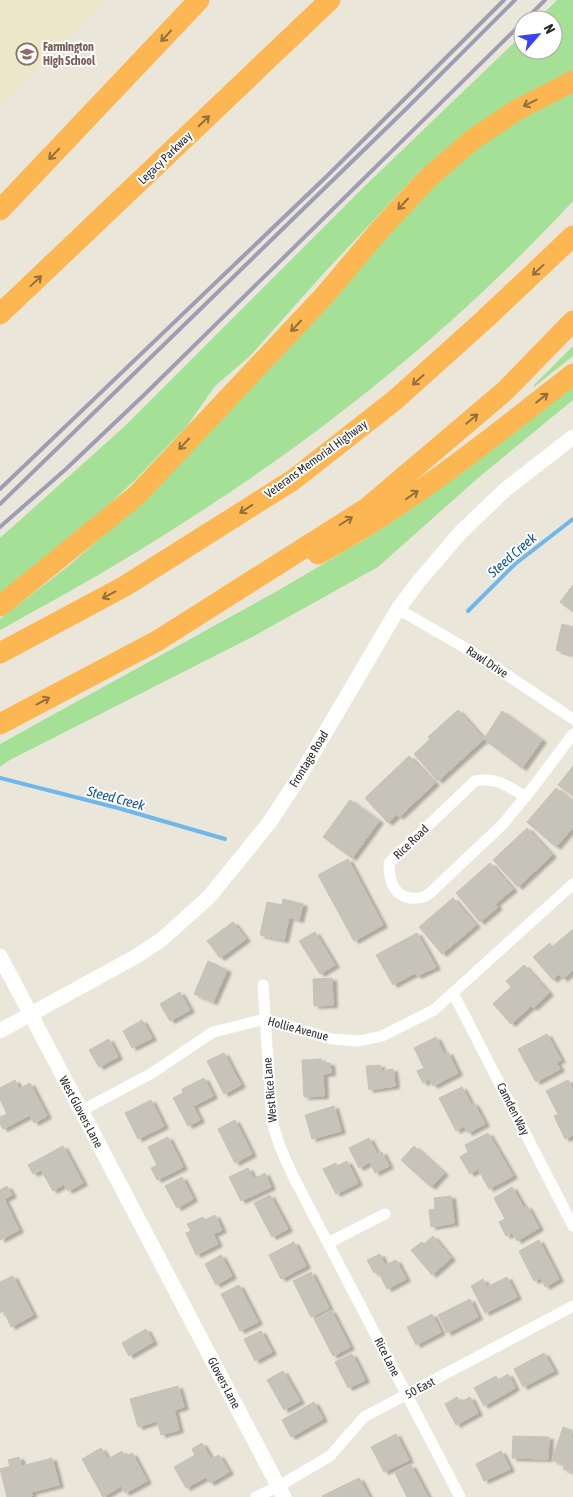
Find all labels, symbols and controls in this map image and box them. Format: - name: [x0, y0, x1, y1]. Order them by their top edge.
- north arrow: [513, 10, 563, 60]
- text: N: [540, 21, 558, 36]
- one-way arrow: [160, 29, 172, 42]
- place label: Farmington High School: [43, 40, 96, 68]
- school or university icon: Farmington High School: [15, 42, 39, 66]
- one-way arrow: [522, 98, 537, 108]
- one-way arrow: [198, 115, 210, 127]
- street label: Legacy Parkway: [135, 129, 195, 187]
- one-way arrow: [48, 148, 60, 160]
- one-way arrow: [397, 198, 409, 211]
- one-way arrow: [531, 264, 544, 276]
- one-way arrow: [29, 275, 42, 287]
- one-way arrow: [290, 319, 302, 332]
- one-way arrow: [411, 374, 424, 385]
- one-way arrow: [535, 393, 548, 404]
- one-way arrow: [465, 413, 478, 424]
- street label: Veterans Memorial Highway: [262, 417, 370, 501]
- one-way arrow: [178, 438, 190, 451]
- one-way arrow: [405, 490, 419, 501]
- one-way arrow: [240, 504, 254, 514]
- one-way arrow: [338, 516, 352, 526]
- water label: Steed Creek: [484, 529, 540, 581]
- one-way arrow: [101, 590, 116, 600]
- street label: Rawl Drive: [464, 643, 510, 681]
- one-way arrow: [35, 696, 50, 705]
- street label: Frontage Road: [287, 728, 331, 790]
- water label: Steed Creek: [84, 782, 147, 814]
- street label: Rice Road: [391, 822, 431, 862]
- street label: Hollie Avenue: [266, 1014, 330, 1044]
- street label: West Rice Lane: [260, 1057, 280, 1123]
- street label: West Glovers Lane: [56, 1074, 106, 1150]
- street label: Camden Way: [494, 1080, 532, 1138]
- street label: Rice Lane: [371, 1335, 403, 1379]
- street label: Glovers Lane: [205, 1355, 243, 1411]
- street label: 50 East: [403, 1374, 438, 1402]

